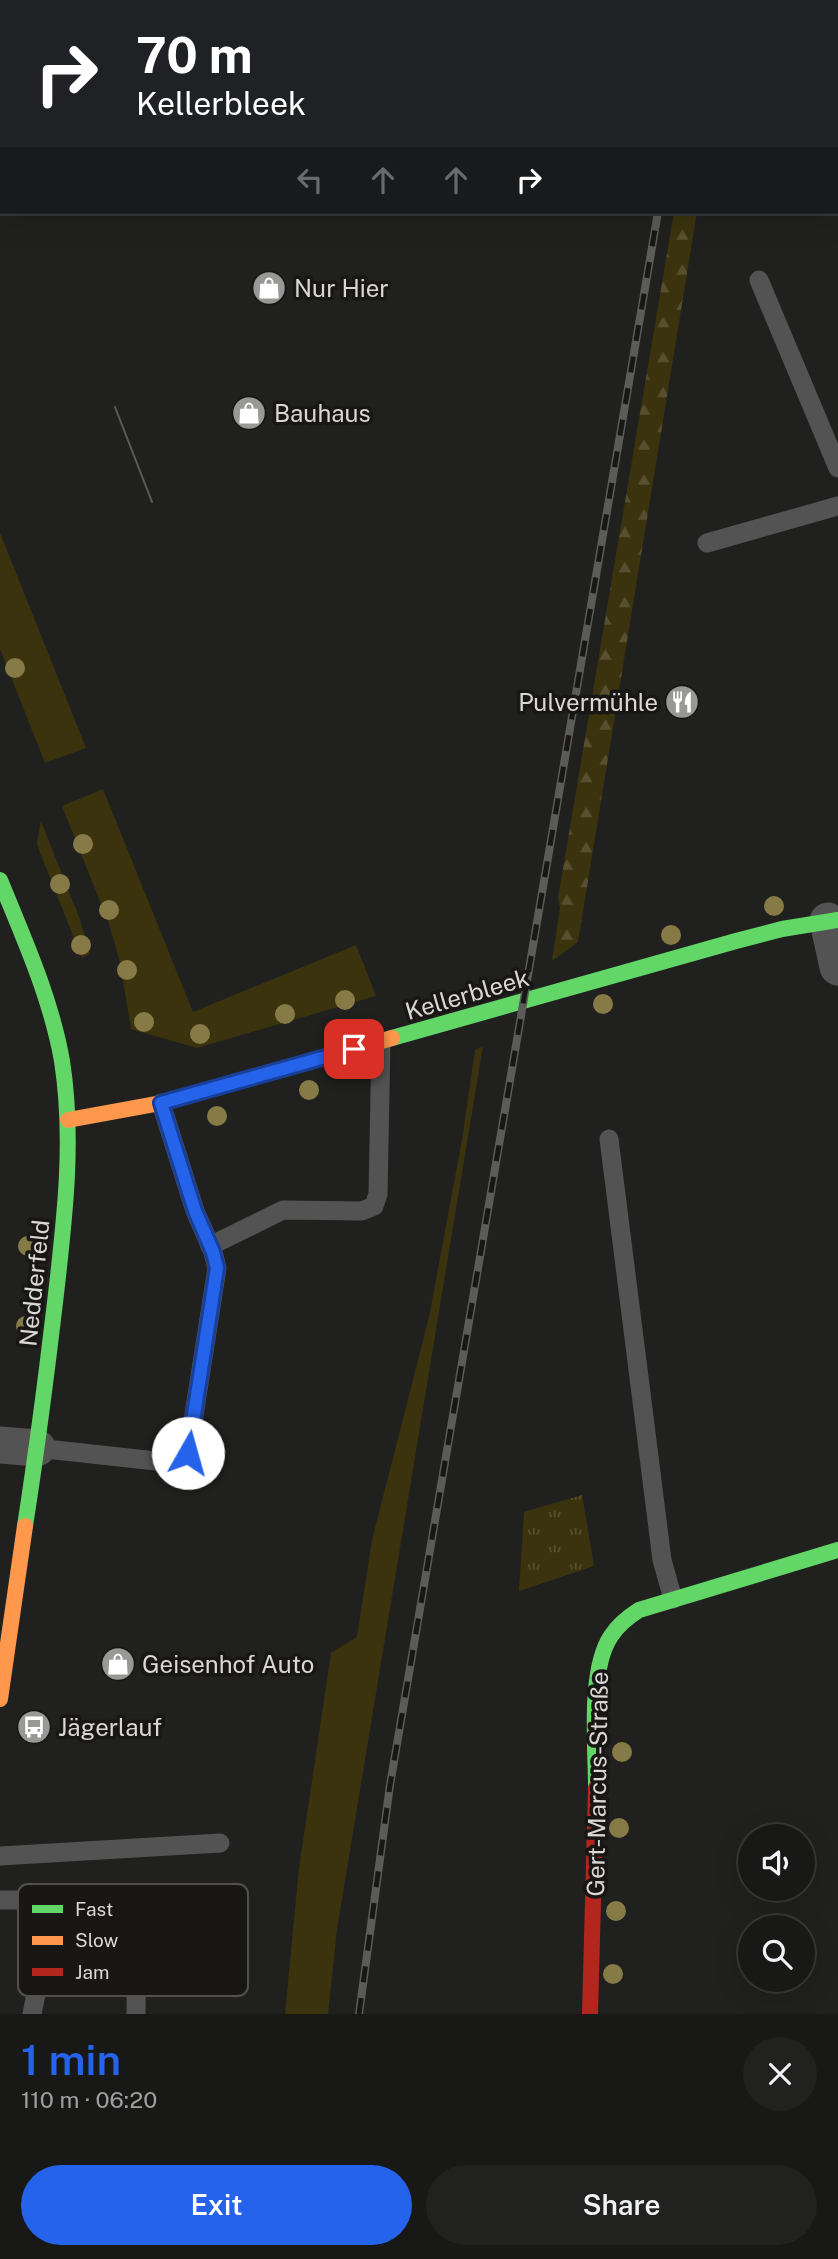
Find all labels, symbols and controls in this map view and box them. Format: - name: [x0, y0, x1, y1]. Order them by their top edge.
- text: 70 m: [136, 26, 253, 84]
- icon: right: [21, 28, 112, 119]
- text: Kellerbleek: [136, 85, 306, 122]
- icon: left: [291, 161, 329, 199]
- icon: ahead: [364, 161, 402, 199]
- icon: ahead: [437, 161, 475, 199]
- icon: right: [510, 161, 548, 199]
- shop icon: Nur Hier: [250, 269, 288, 307]
- place label: Nur Hier: [294, 274, 389, 302]
- shop icon: Bauhaus: [230, 394, 268, 432]
- place label: Bauhaus: [274, 399, 371, 427]
- restaurant icon: Pulvermühle: [663, 683, 701, 721]
- place label: Pulvermühle: [518, 688, 658, 716]
- street label: Kellerbleek: [402, 963, 532, 1025]
- pin: [324, 1019, 384, 1079]
- icon: arrive: [335, 1030, 373, 1068]
- street label: Nedderfeld: [13, 1218, 55, 1348]
- position arrow: [151, 1416, 225, 1490]
- shop icon: Geisenhof Auto: [99, 1645, 137, 1683]
- place label: Geisenhof Auto: [142, 1650, 314, 1678]
- street label: Gert-Marcus-Straße: [581, 1671, 613, 1897]
- bus stop icon: Jägerlauf: [15, 1708, 53, 1746]
- place label: Jägerlauf: [58, 1713, 162, 1741]
- map controls: [738, 1824, 815, 1992]
- button: sound: [738, 1824, 815, 1901]
- legend: [18, 1884, 248, 1996]
- text: Fast: [75, 1898, 113, 1920]
- button: search: [738, 1915, 815, 1992]
- text: Slow: [75, 1929, 119, 1951]
- text: Jam: [75, 1961, 109, 1983]
- text: 1 min: [21, 2035, 121, 2084]
- button: close: [743, 2037, 817, 2111]
- text: 110 m · 06:20: [21, 2086, 157, 2113]
- button: Exit: [21, 2165, 412, 2245]
- button: Share: [426, 2165, 817, 2245]

